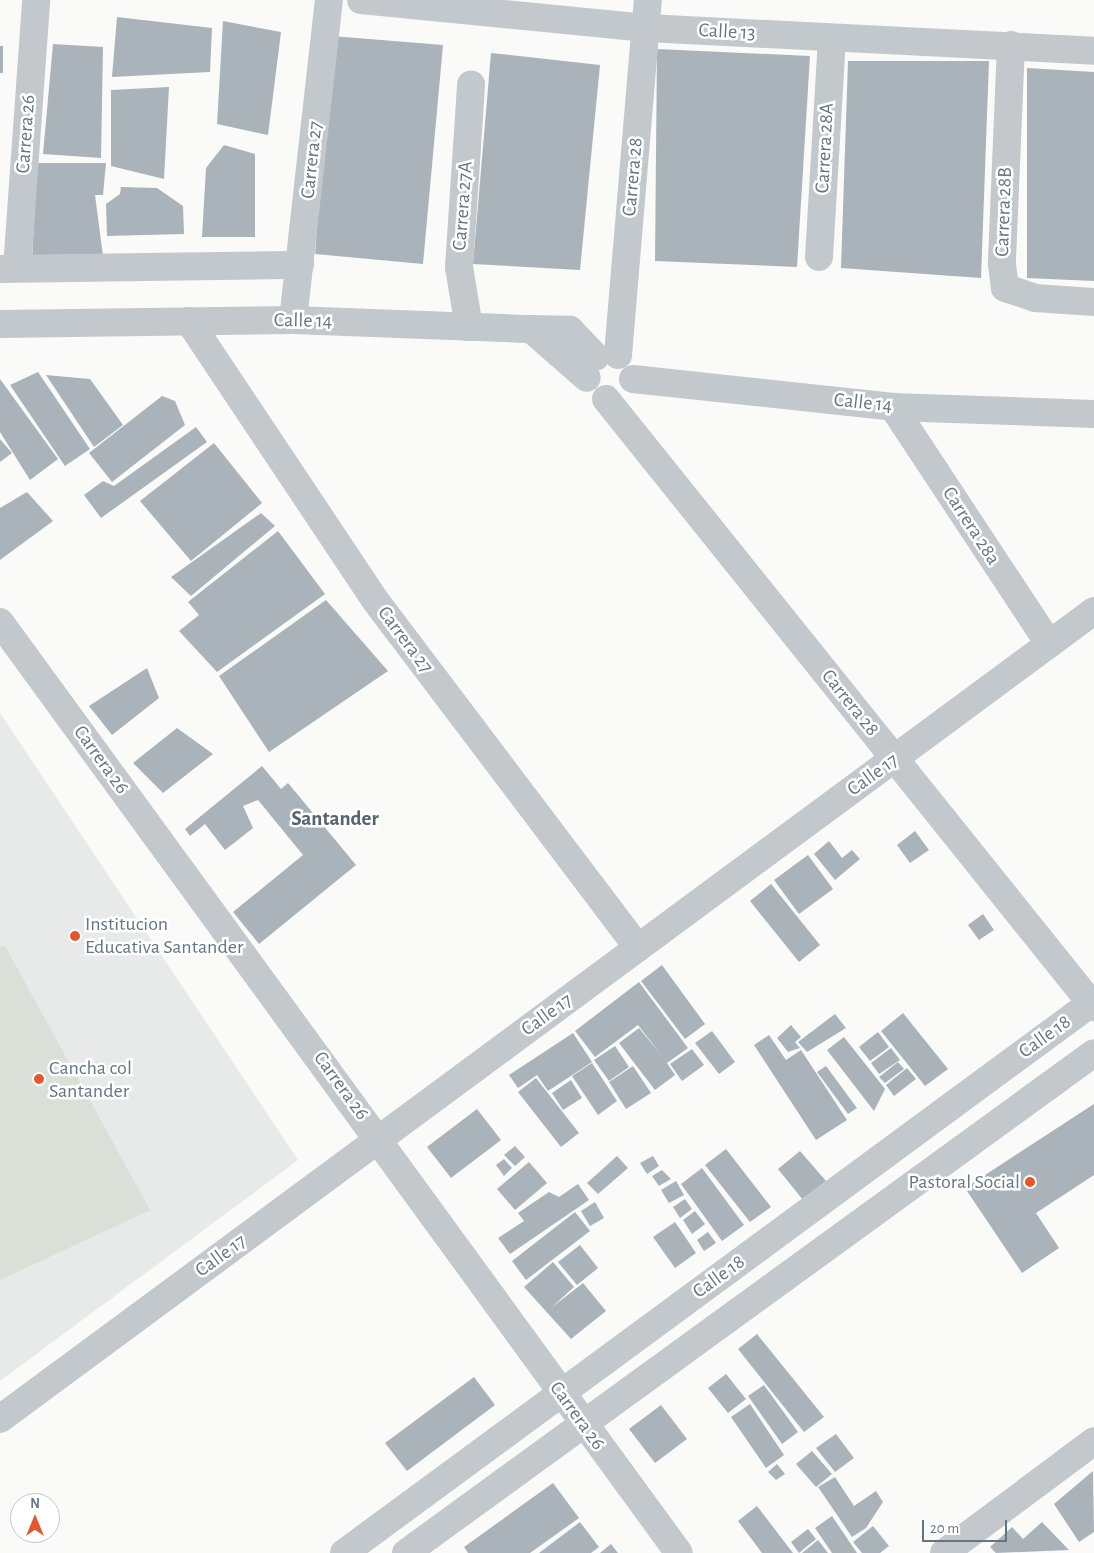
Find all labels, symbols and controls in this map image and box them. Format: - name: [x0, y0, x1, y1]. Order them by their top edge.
- street label: Calle 13: [698, 19, 756, 45]
- street label: Carrera 26: [11, 94, 41, 174]
- street label: Carrera 28A: [811, 102, 839, 194]
- street label: Carrera 27: [296, 120, 328, 200]
- street label: Carrera 28: [618, 137, 648, 217]
- street label: Carrera 27A: [448, 161, 478, 251]
- street label: Carrera 28B: [990, 167, 1018, 257]
- street label: Calle 14: [274, 308, 332, 334]
- street label: Calle 14: [833, 388, 893, 418]
- street label: Carrera 28a: [937, 482, 1005, 570]
- street label: Carrera 27: [372, 602, 438, 678]
- street label: Carrera 28: [816, 665, 884, 741]
- street label: Carrera 26: [68, 721, 134, 799]
- street label: Calle 17: [843, 748, 903, 802]
- district label: Santander: [291, 806, 379, 832]
- place label: Institucion Educativa Santander: [85, 912, 243, 959]
- marker: Institucion Educativa Santander: [69, 930, 81, 942]
- street label: Calle 17: [517, 988, 577, 1042]
- street label: Calle 18: [1014, 1010, 1076, 1064]
- street label: Carrera 26: [308, 1047, 374, 1125]
- place label: Cancha col Santander: [49, 1056, 132, 1103]
- marker: Cancha col Santander: [33, 1073, 45, 1085]
- place label: Pastoral Social: [908, 1170, 1020, 1194]
- marker: Pastoral Social: [1024, 1176, 1036, 1188]
- street label: Calle 17: [191, 1229, 251, 1283]
- street label: Calle 18: [688, 1250, 750, 1304]
- street label: Carrera 26: [544, 1377, 610, 1455]
- north arrow: [10, 1493, 60, 1543]
- text: N: [30, 1497, 40, 1511]
- scale bar: [924, 1510, 1009, 1542]
- text: 20 m: [930, 1521, 959, 1536]

